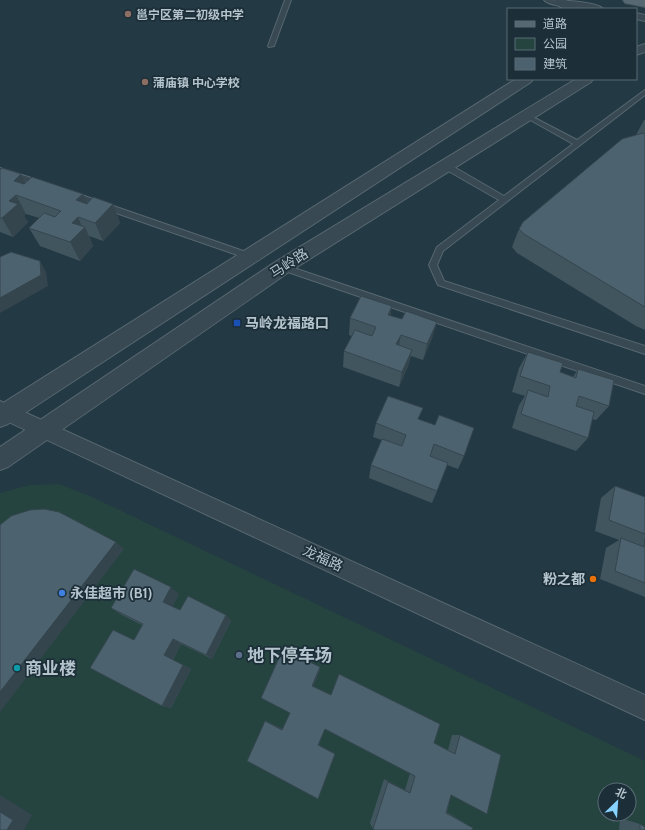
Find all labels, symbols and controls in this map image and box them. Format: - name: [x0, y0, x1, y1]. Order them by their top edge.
- place label: 邕宁区第二初级中学: [136, 7, 244, 22]
- legend: [507, 8, 637, 80]
- marker: 邕宁区第二初级中学: [123, 9, 133, 19]
- text: 道路: [543, 16, 567, 31]
- text: 公园: [543, 36, 567, 51]
- text: 建筑: [543, 56, 567, 71]
- place label: 蒲庙镇 中心学校: [153, 75, 240, 90]
- marker: 蒲庙镇 中心学校: [140, 77, 150, 87]
- street label: 马岭路: [266, 244, 312, 282]
- place label: 马岭龙福路口: [245, 314, 329, 332]
- marker: 马岭龙福路口: [232, 318, 242, 328]
- street label: 龙福路: [300, 541, 346, 575]
- place label: 粉之都: [543, 570, 585, 588]
- marker: 粉之都: [588, 574, 598, 584]
- place label: 永佳超市 (B1): [70, 584, 152, 602]
- marker: 永佳超市 (B1): [57, 588, 67, 598]
- place label: 地下停车场: [247, 645, 332, 665]
- marker: 地下停车场: [234, 650, 244, 660]
- place label: 商业楼: [25, 658, 76, 678]
- marker: 商业楼: [12, 663, 22, 673]
- north arrow: [597, 782, 637, 822]
- text: 北: [613, 784, 629, 802]

